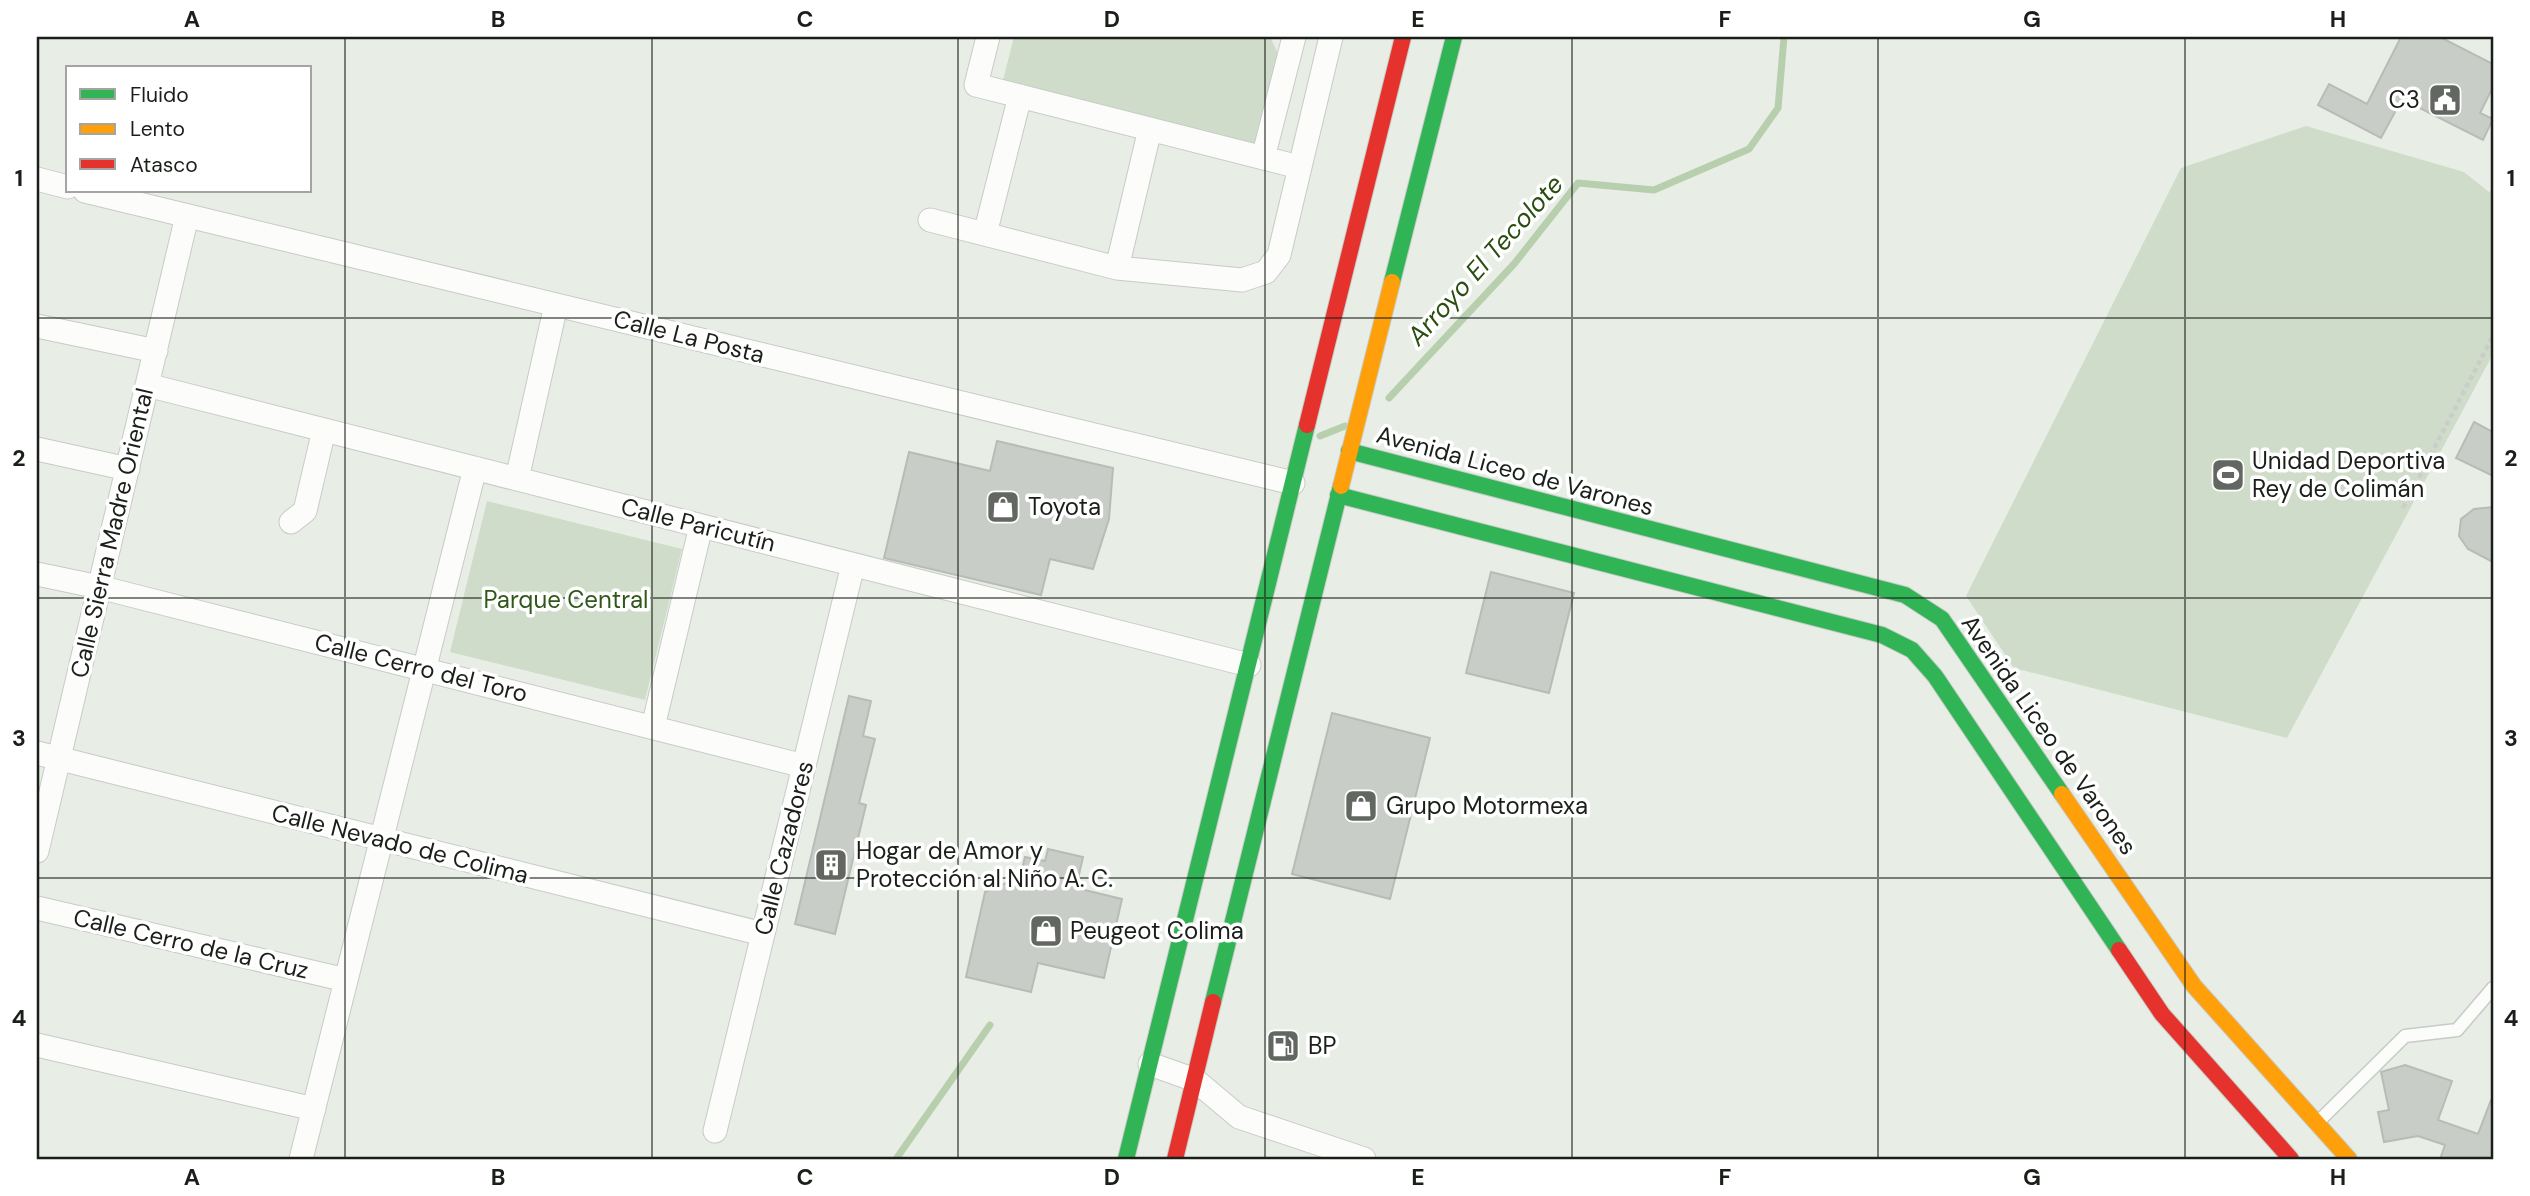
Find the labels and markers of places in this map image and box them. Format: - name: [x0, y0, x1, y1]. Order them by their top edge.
- public building icon: C3: [2426, 81, 2464, 119]
- place label: C3: [2389, 84, 2420, 115]
- place label: Unidad Deportiva Rey de Colimán: [2252, 445, 2445, 504]
- sports icon: Unidad Deportiva Rey de Colimán: [2209, 456, 2247, 494]
- shop icon: Toyota: [984, 488, 1022, 526]
- place label: Toyota: [1028, 491, 1101, 522]
- shop icon: Grupo Motormexa: [1342, 787, 1380, 825]
- place label: Grupo Motormexa: [1386, 790, 1588, 821]
- place label: Hogar de Amor y Protección al Niño A. C.: [856, 835, 1113, 894]
- building icon: Hogar de Amor y Protección al Niño A. C.: [812, 846, 850, 884]
- shop icon: Peugeot Colima: [1027, 912, 1065, 950]
- place label: Peugeot Colima: [1070, 915, 1244, 946]
- fuel station icon: BP: [1264, 1027, 1302, 1065]
- place label: BP: [1308, 1030, 1336, 1061]

